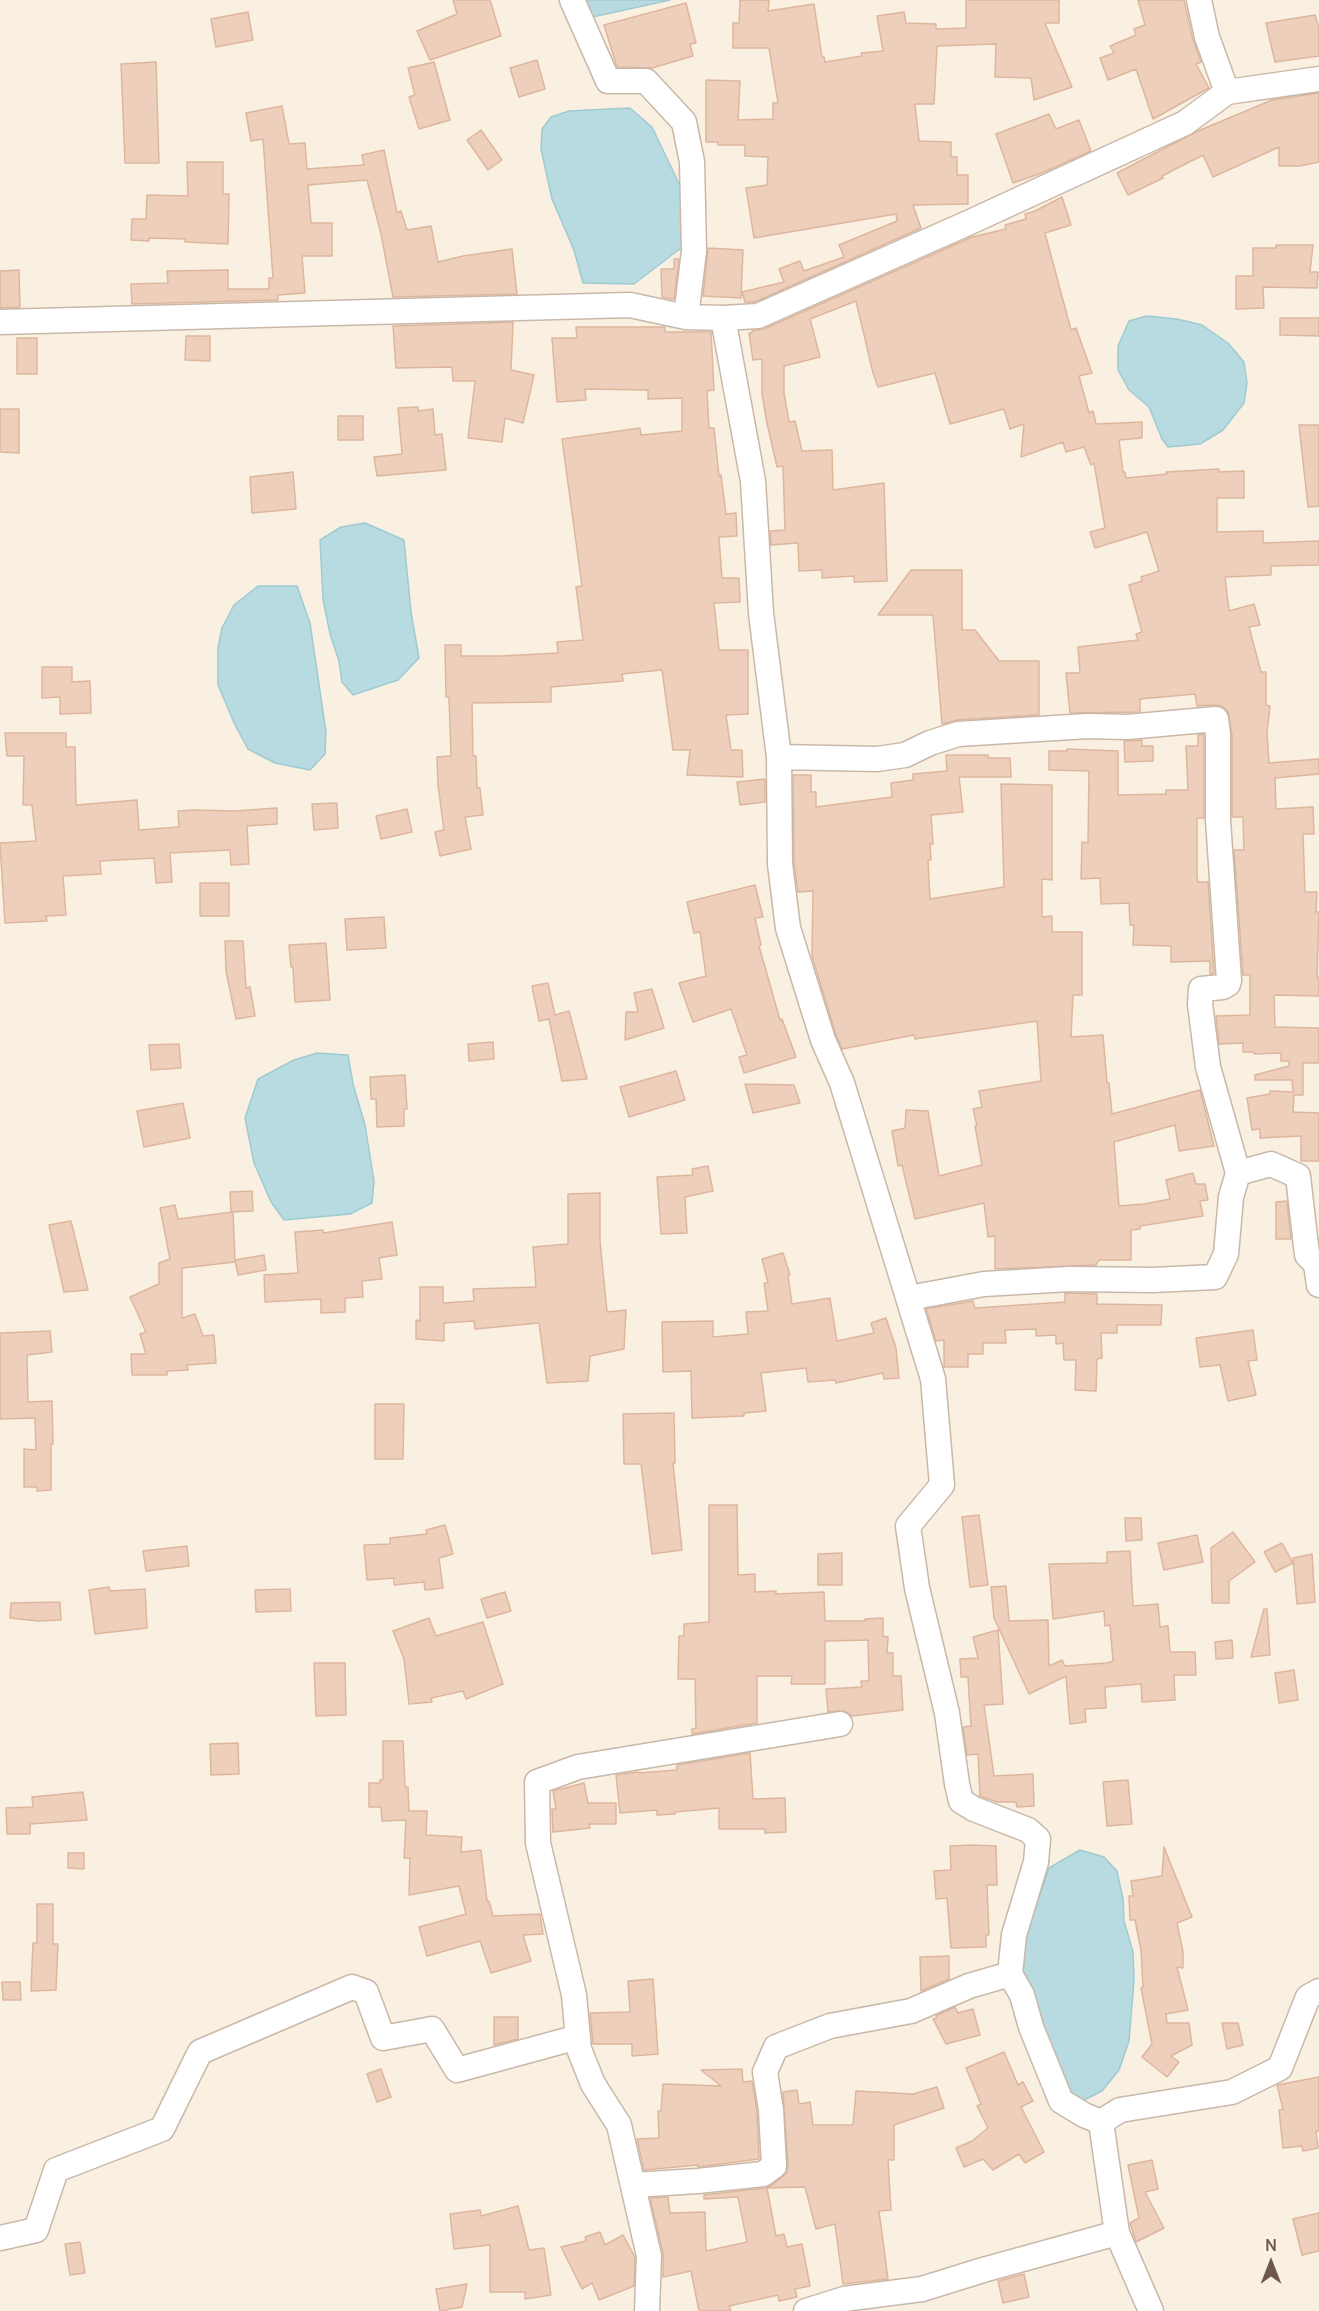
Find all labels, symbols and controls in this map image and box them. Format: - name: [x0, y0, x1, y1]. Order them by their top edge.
- north arrow: [1241, 2233, 1301, 2293]
- text: N: [1265, 2234, 1277, 2256]

